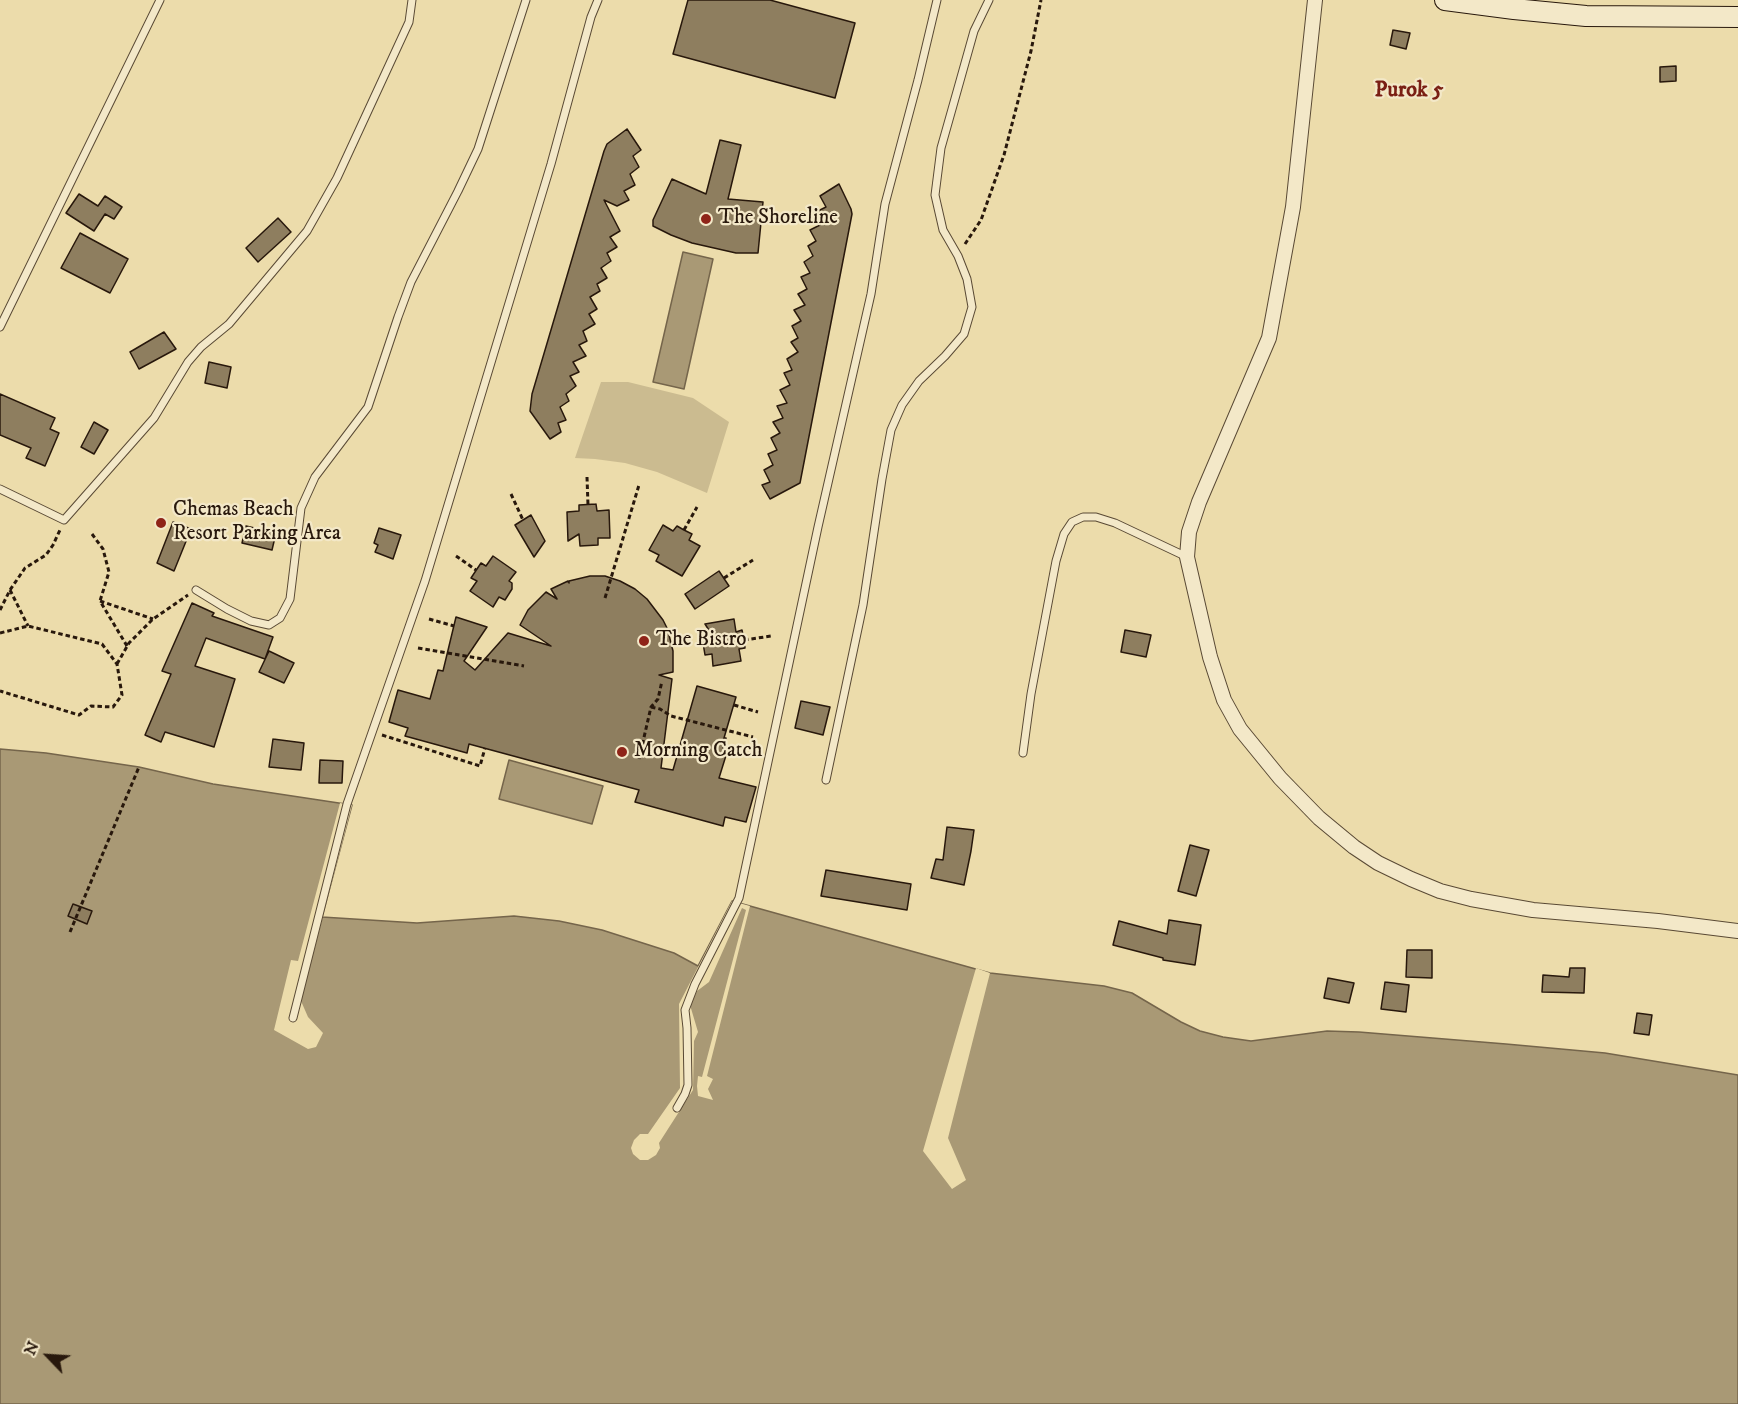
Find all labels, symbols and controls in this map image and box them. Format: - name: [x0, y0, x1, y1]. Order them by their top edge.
- district label: Purok 5: [1375, 78, 1443, 104]
- place label: The Shoreline: [718, 206, 838, 232]
- marker: The Shoreline: [699, 212, 713, 226]
- place label: Chemas Beach Resort Parking Area: [173, 498, 341, 548]
- marker: Chemas Beach Resort Parking Area: [154, 516, 168, 530]
- place label: The Bistro: [656, 628, 746, 654]
- marker: The Bistro: [637, 634, 651, 648]
- place label: Morning Catch: [634, 739, 763, 765]
- marker: Morning Catch: [615, 745, 629, 759]
- north arrow: [18, 1326, 78, 1386]
- text: N: [20, 1338, 44, 1359]

